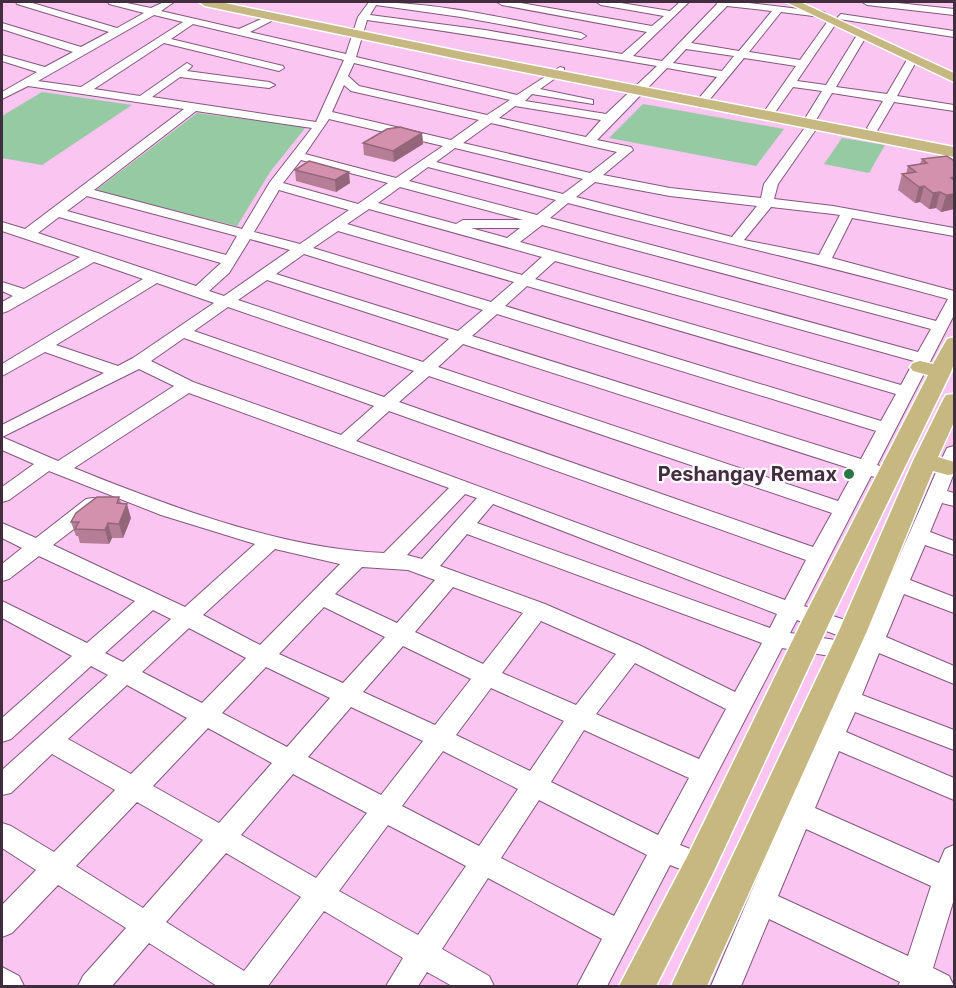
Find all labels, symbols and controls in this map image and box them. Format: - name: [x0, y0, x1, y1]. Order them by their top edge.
- place label: Peshangay Remax: [658, 462, 837, 486]
- marker: Peshangay Remax: [842, 467, 856, 481]

